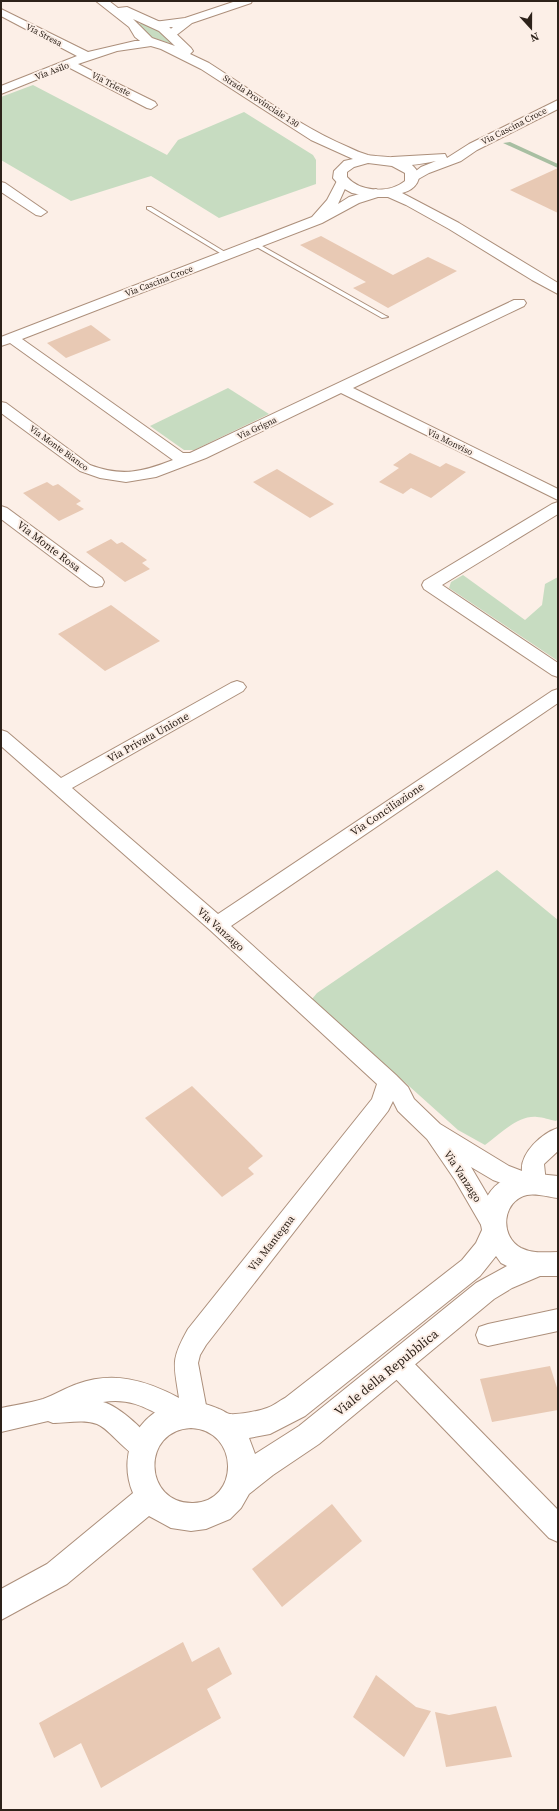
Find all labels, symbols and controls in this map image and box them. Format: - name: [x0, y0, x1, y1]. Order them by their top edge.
- north arrow: [511, 8, 551, 48]
- street label: Via Stresa: [24, 21, 65, 49]
- text: N: [528, 28, 541, 45]
- street label: Via Asilo: [33, 59, 71, 83]
- street label: Via Trieste: [89, 69, 133, 99]
- street label: Strada Provinciale 130: [221, 72, 302, 130]
- street label: Via Cascina Croce: [479, 104, 549, 148]
- street label: Via Cascina Croce: [123, 262, 195, 299]
- street label: Via Grigna: [235, 413, 279, 442]
- street label: Via Monte Bianco: [27, 422, 91, 474]
- street label: Via Monviso: [425, 426, 475, 458]
- street label: Via Monte Rosa: [14, 518, 84, 576]
- street label: Via Privata Unione: [105, 709, 192, 766]
- street label: Via Conciliazione: [348, 779, 427, 840]
- street label: Via Vanzago: [194, 904, 248, 955]
- street label: Via Vanzago: [440, 1147, 485, 1205]
- street label: Via Mantegna: [245, 1212, 298, 1275]
- street label: Viale della Repubblica: [331, 1325, 442, 1420]

